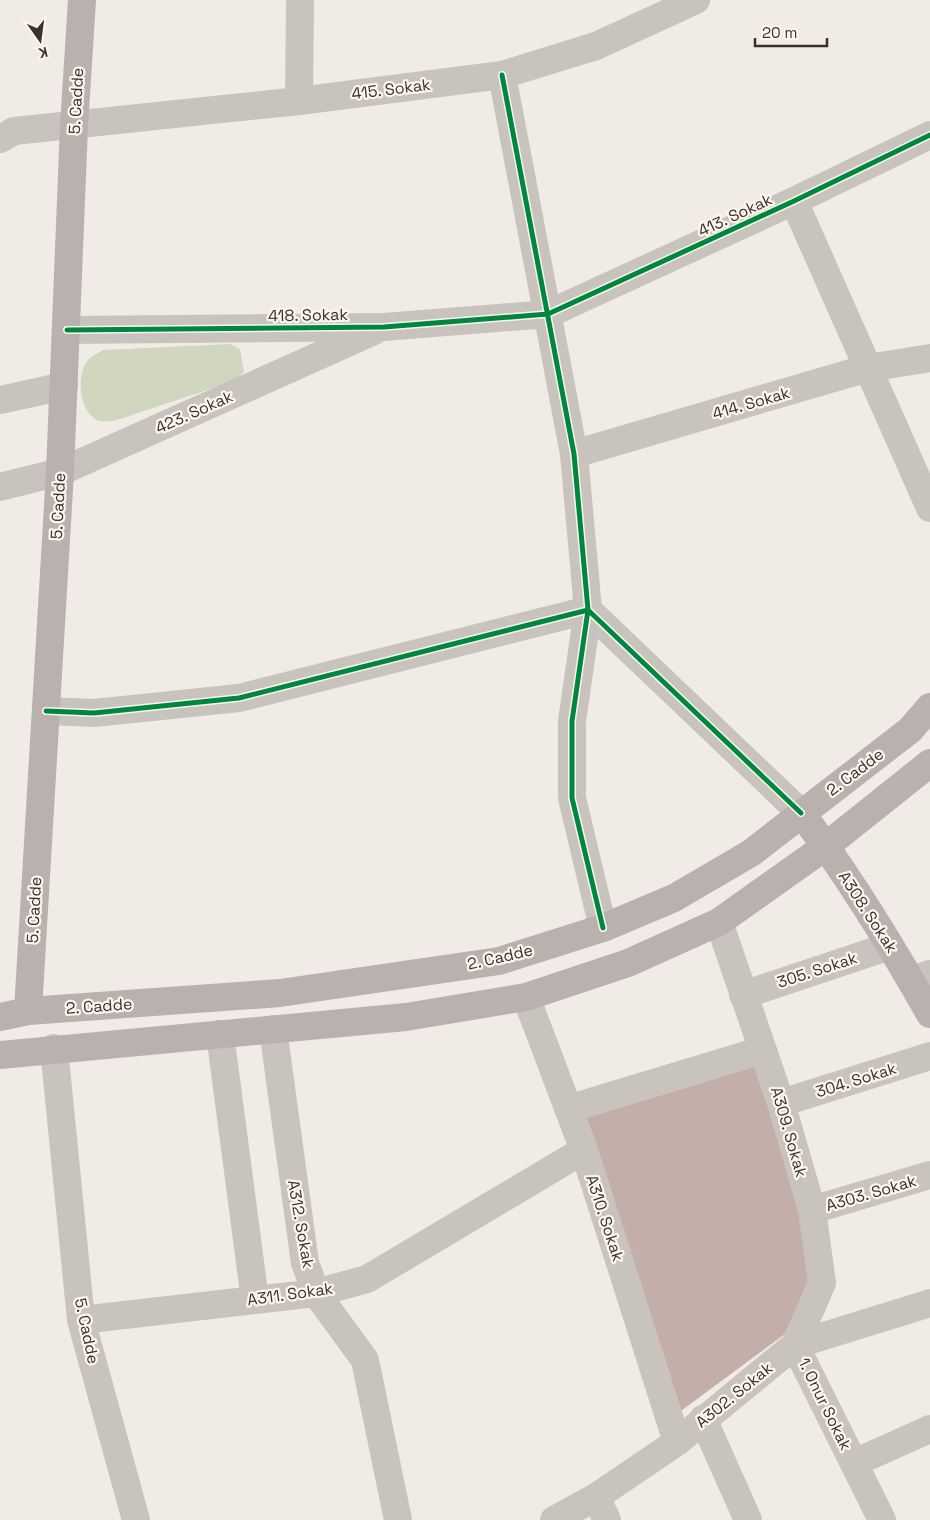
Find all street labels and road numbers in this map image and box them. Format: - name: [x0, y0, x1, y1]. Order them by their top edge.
- street label: 5. Cadde: [64, 67, 88, 135]
- street label: 415. Sokak: [350, 74, 432, 104]
- street label: 413. Sokak: [695, 189, 776, 241]
- street label: 418. Sokak: [268, 304, 348, 326]
- street label: 414. Sokak: [710, 382, 793, 424]
- street label: 423. Sokak: [152, 385, 236, 438]
- street label: 5. Cadde: [46, 472, 70, 540]
- street label: 2. Cadde: [822, 744, 888, 800]
- street label: A308. Sokak: [834, 867, 902, 957]
- street label: 5. Cadde: [22, 876, 46, 944]
- street label: 2. Cadde: [465, 939, 535, 975]
- street label: 305. Sokak: [774, 947, 860, 993]
- street label: 2. Cadde: [65, 993, 133, 1019]
- street label: 304. Sokak: [813, 1058, 899, 1102]
- street label: A309. Sokak: [766, 1084, 812, 1180]
- street label: A303. Sokak: [823, 1170, 919, 1216]
- street label: A310. Sokak: [581, 1172, 629, 1264]
- street label: A312. Sokak: [283, 1178, 319, 1270]
- street label: A311. Sokak: [246, 1278, 335, 1310]
- street label: 5. Cadde: [70, 1296, 104, 1366]
- street label: 1. Onur Sokak: [794, 1354, 857, 1454]
- street label: A302. Sokak: [691, 1357, 777, 1432]

